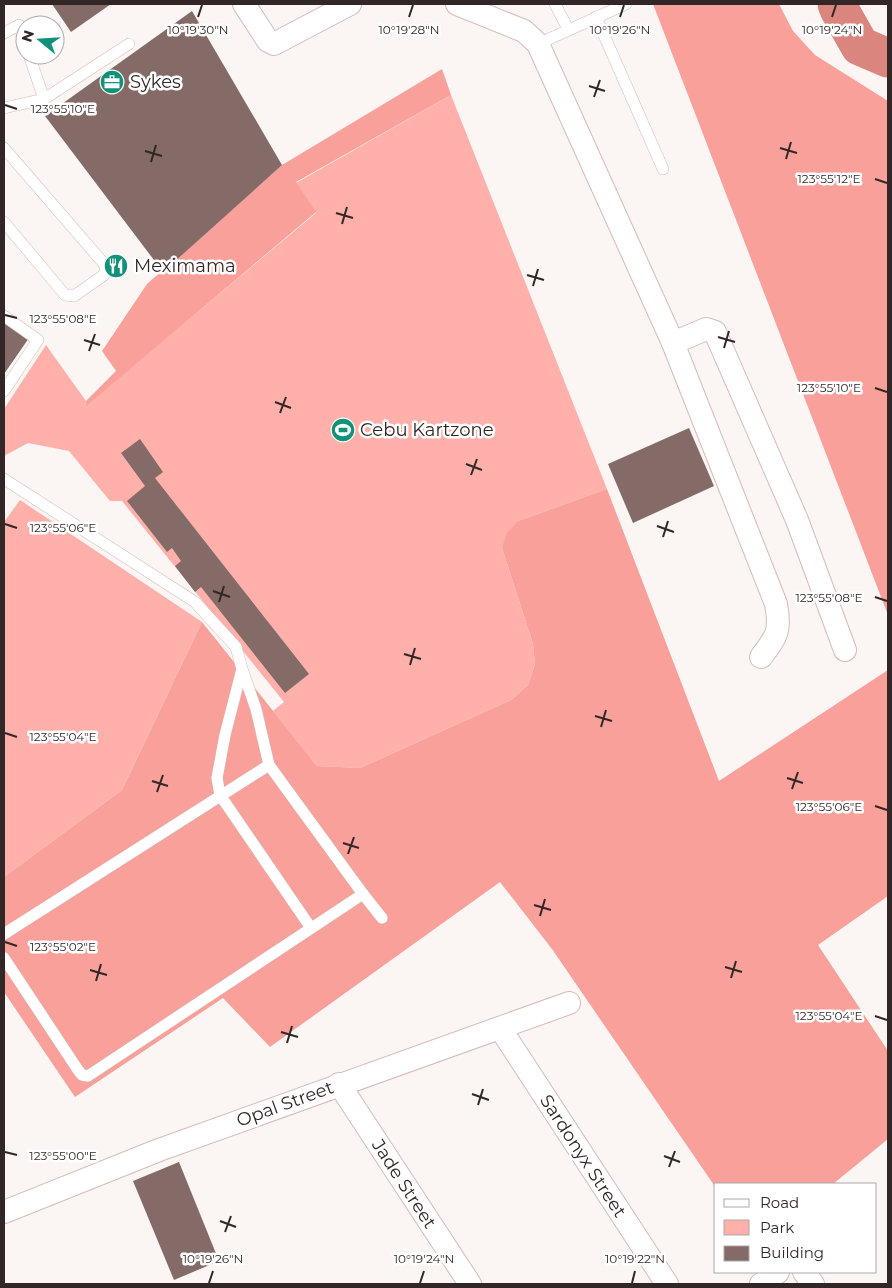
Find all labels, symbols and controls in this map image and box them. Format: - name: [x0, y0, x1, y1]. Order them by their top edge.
- north arrow: [15, 15, 65, 65]
- text: 10°19'30"N: [167, 22, 229, 37]
- text: 10°19'28"N: [378, 22, 440, 37]
- text: 10°19'26"N: [590, 22, 650, 37]
- text: 10°19'24"N: [802, 22, 862, 37]
- text: N: [17, 28, 38, 44]
- office icon: Sykes: [99, 69, 125, 95]
- place label: Sykes: [130, 71, 181, 93]
- text: 123°55'10"E: [31, 101, 95, 116]
- text: 123°55'12"E: [797, 171, 861, 186]
- restaurant icon: Meximama: [103, 253, 129, 279]
- place label: Meximama: [134, 255, 236, 277]
- text: 123°55'08"E: [29, 311, 97, 326]
- text: 123°55'10"E: [797, 380, 861, 395]
- sports icon: Cebu Kartzone: [330, 417, 356, 443]
- place label: Cebu Kartzone: [360, 419, 494, 441]
- text: 123°55'06"E: [30, 520, 96, 535]
- text: 123°55'08"E: [795, 590, 863, 605]
- text: 123°55'04"E: [30, 729, 96, 744]
- text: 123°55'06"E: [796, 799, 862, 814]
- text: 123°55'02"E: [30, 939, 96, 954]
- text: 123°55'04"E: [796, 1008, 862, 1023]
- street label: Opal Street: [233, 1076, 337, 1132]
- street label: Sardonyx Street: [535, 1090, 631, 1222]
- street label: Jade Street: [366, 1134, 441, 1233]
- text: 123°55'00"E: [29, 1148, 97, 1163]
- legend: [714, 1183, 877, 1273]
- text: Road: [760, 1193, 799, 1212]
- text: Park: [760, 1218, 794, 1237]
- text: Building: [760, 1243, 824, 1262]
- text: 10°19'26"N: [183, 1251, 243, 1266]
- text: 10°19'24"N: [394, 1251, 454, 1266]
- text: 10°19'22"N: [605, 1251, 665, 1266]

